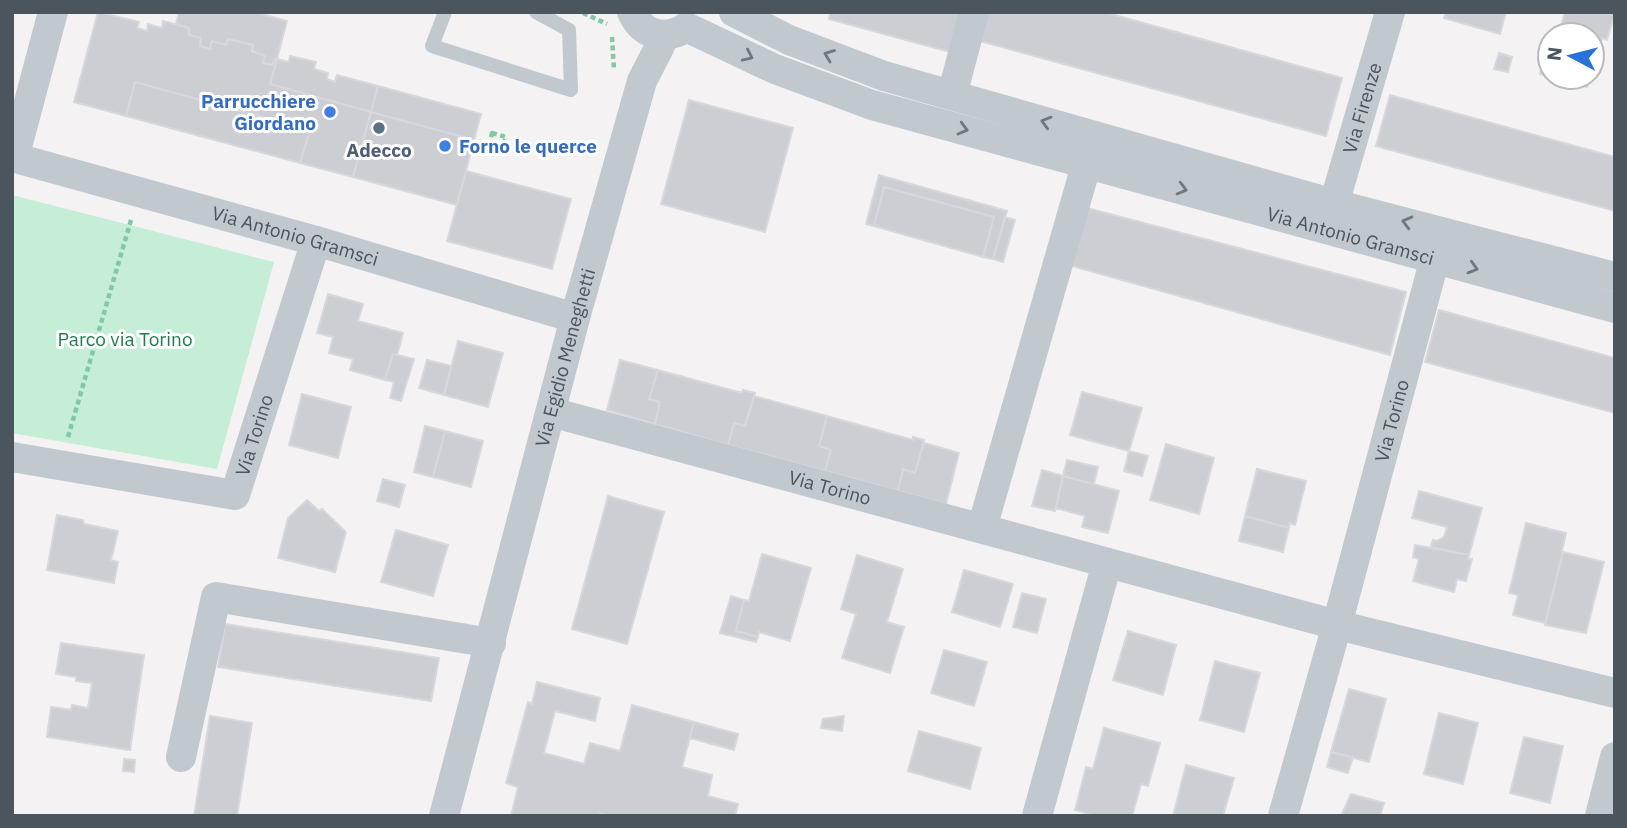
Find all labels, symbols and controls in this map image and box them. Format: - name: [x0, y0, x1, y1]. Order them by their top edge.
- north arrow: [1536, 21, 1606, 91]
- text: N: [1541, 46, 1567, 62]
- one-way arrow: [741, 48, 753, 62]
- one-way arrow: [823, 49, 835, 63]
- street label: Via Firenze: [1337, 60, 1387, 156]
- place label: Parrucchiere Giordano: [201, 89, 316, 135]
- marker: Parrucchiere Giordano: [322, 104, 338, 120]
- one-way arrow: [1040, 115, 1052, 130]
- marker: Adecco: [371, 120, 387, 136]
- one-way arrow: [956, 121, 968, 136]
- place label: Forno le querce: [459, 134, 597, 158]
- place label: Adecco: [346, 138, 412, 162]
- marker: Forno le querce: [437, 138, 453, 154]
- one-way arrow: [1176, 180, 1188, 195]
- street label: Via Antonio Gramsci: [209, 201, 382, 271]
- street label: Via Antonio Gramsci: [1264, 201, 1437, 270]
- one-way arrow: [1401, 216, 1413, 231]
- one-way arrow: [1466, 260, 1478, 274]
- street label: Via Egidio Meneghetti: [530, 266, 600, 450]
- park label: Parco via Torino: [57, 327, 193, 351]
- street label: Via Torino: [1369, 377, 1414, 465]
- street label: Via Torino: [230, 391, 278, 479]
- street label: Via Torino: [786, 465, 874, 510]

